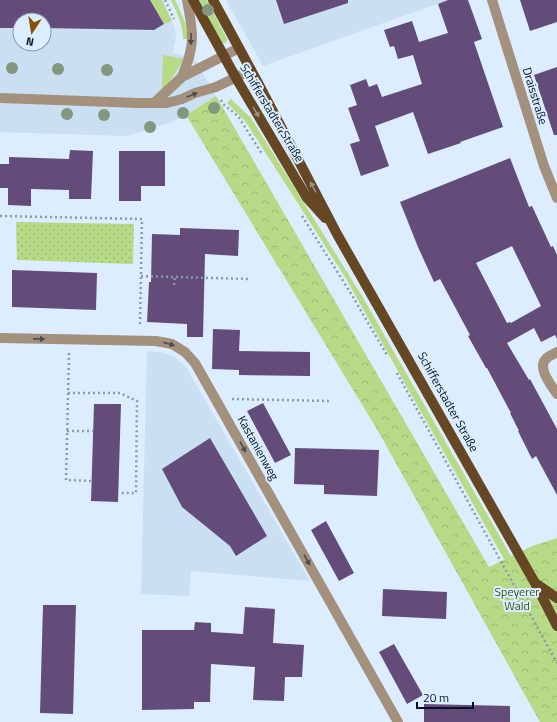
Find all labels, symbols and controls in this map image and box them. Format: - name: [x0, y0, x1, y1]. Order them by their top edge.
- north arrow: [12, 12, 52, 52]
- text: N: [25, 33, 35, 50]
- one-way arrow: [188, 33, 195, 45]
- street label: Schifferstadter Straße: [235, 60, 309, 166]
- street label: Draisstraße: [518, 65, 553, 127]
- one-way arrow: [186, 91, 198, 97]
- one-way arrow: [252, 106, 259, 118]
- one-way arrow: [310, 181, 316, 192]
- one-way arrow: [33, 336, 46, 342]
- one-way arrow: [163, 341, 175, 347]
- street label: Schifferstadter Straße: [413, 348, 484, 455]
- street label: Kastanienweg: [233, 412, 284, 484]
- one-way arrow: [239, 441, 246, 453]
- one-way arrow: [303, 555, 310, 566]
- park label: Speyerer Wald: [495, 582, 539, 615]
- scale bar: [417, 684, 473, 710]
- text: 20 m: [423, 688, 449, 707]

